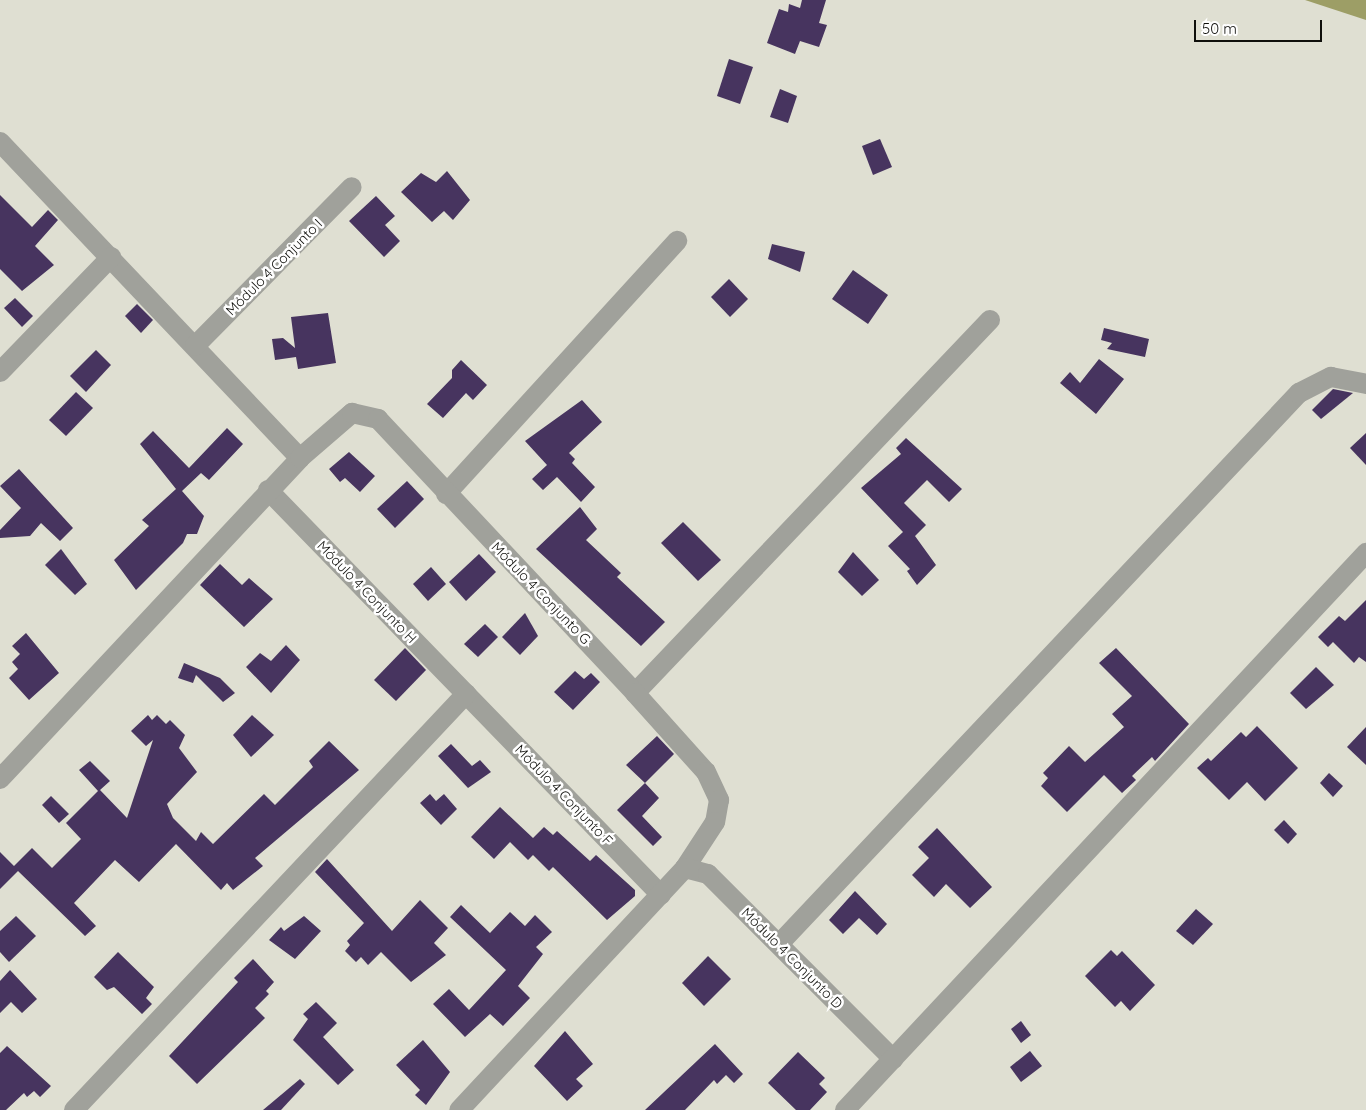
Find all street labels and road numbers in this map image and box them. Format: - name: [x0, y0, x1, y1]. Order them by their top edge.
- street label: Módulo 4 Conjunto I: [222, 215, 326, 319]
- street label: Módulo 4 Conjunto H: [314, 537, 420, 647]
- street label: Módulo 4 Conjunto G: [488, 538, 594, 648]
- street label: Módulo 4 Conjunto F: [512, 741, 616, 849]
- street label: Módulo 4 Conjunto D: [738, 904, 846, 1012]

